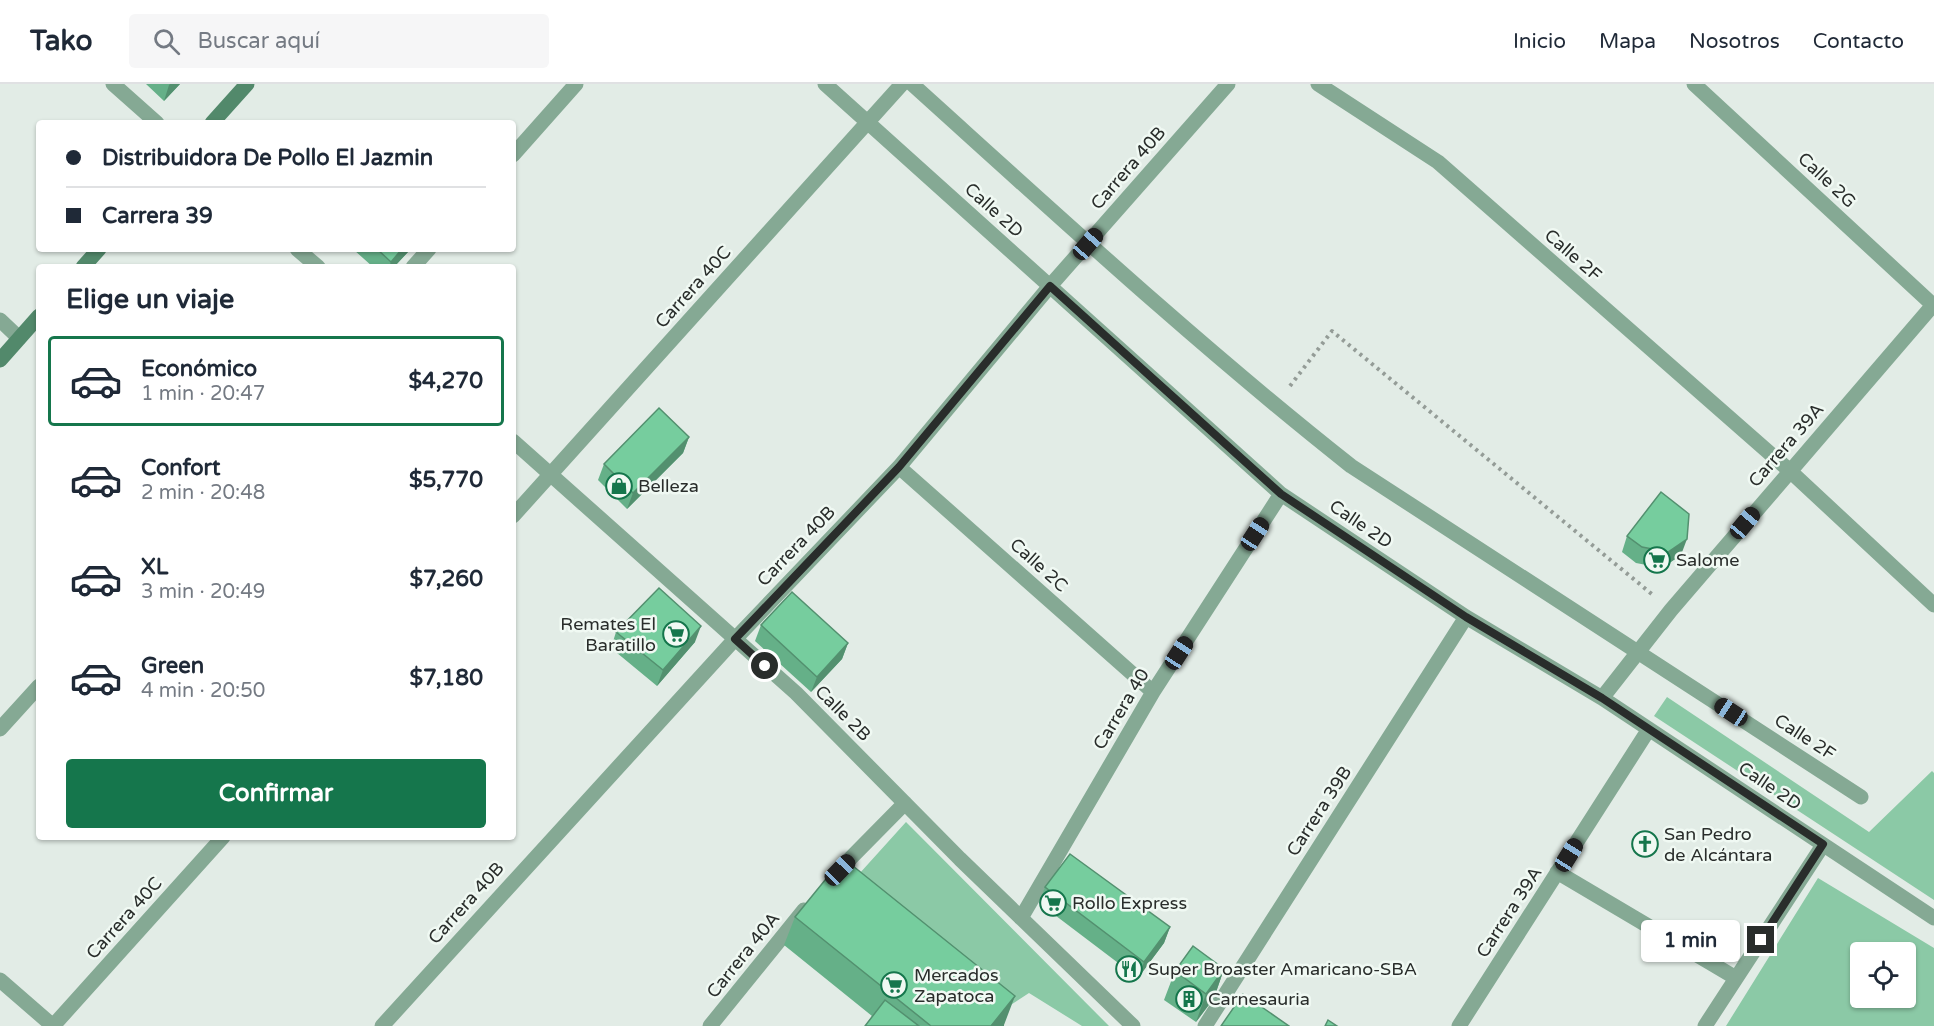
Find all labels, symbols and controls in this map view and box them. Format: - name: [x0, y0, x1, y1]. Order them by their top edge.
- search box: [129, 14, 549, 68]
- text: Tako: [30, 24, 93, 58]
- icon: search: [150, 25, 183, 58]
- text: Buscar aquí: [198, 28, 320, 54]
- text: Inicio: [1513, 29, 1566, 54]
- text: Mapa: [1599, 29, 1656, 54]
- text: Nosotros: [1689, 29, 1780, 54]
- text: Contacto: [1813, 29, 1904, 54]
- street label: Carrera 40B: [1086, 122, 1170, 214]
- text: Distribuidora De Pollo El Jazmin: [102, 145, 433, 171]
- street label: Calle 2G: [1793, 148, 1861, 212]
- street label: Calle 2D: [960, 178, 1028, 242]
- text: Carrera 39: [102, 203, 213, 229]
- street label: Calle 2F: [1540, 224, 1606, 286]
- car: [1069, 225, 1107, 263]
- street label: Carrera 40C: [650, 241, 736, 333]
- text: Elige un viaje: [66, 283, 234, 316]
- icon: car: [69, 354, 123, 408]
- text: Económico: [141, 356, 257, 382]
- text: $4,270: [408, 368, 483, 394]
- text: 1 min · 20:47: [141, 382, 265, 406]
- street label: Carrera 39A: [1744, 399, 1828, 491]
- icon: car: [69, 453, 123, 507]
- text: Confort: [141, 455, 220, 481]
- text: $5,770: [409, 467, 483, 493]
- shop icon: Belleza: [604, 471, 634, 501]
- place label: Belleza: [638, 475, 699, 497]
- text: 2 min · 20:48: [141, 481, 265, 505]
- street label: Calle 2D: [1325, 495, 1397, 553]
- street label: Carrera 40B: [752, 501, 840, 591]
- car: [1727, 503, 1763, 543]
- car: [1238, 514, 1272, 554]
- street label: Calle 2C: [1006, 533, 1072, 597]
- supermarket icon: Salome: [1642, 545, 1672, 575]
- place label: Salome: [1676, 549, 1739, 571]
- icon: car: [69, 552, 123, 606]
- text: XL: [141, 554, 168, 580]
- text: $7,260: [410, 566, 483, 592]
- text: 3 min · 20:49: [141, 580, 265, 604]
- place label: Remates El Baratillo: [560, 613, 656, 656]
- supermarket icon: Remates El Baratillo: [661, 619, 691, 649]
- car: [1162, 633, 1196, 673]
- icon: car: [69, 651, 123, 705]
- route start: [751, 652, 778, 679]
- text: Green: [141, 653, 204, 679]
- street label: Carrera 40: [1088, 664, 1154, 754]
- text: $7,180: [410, 665, 483, 691]
- text: 4 min · 20:50: [141, 679, 265, 703]
- street label: Calle 2B: [810, 680, 876, 746]
- car: [1711, 695, 1751, 729]
- street label: Calle 2F: [1770, 709, 1840, 765]
- street label: Calle 2D: [1734, 757, 1806, 815]
- button: Confirmar: [66, 759, 486, 828]
- street label: Carrera 39B: [1282, 762, 1356, 860]
- place label: San Pedro de Alcántara: [1664, 823, 1773, 866]
- church icon: San Pedro de Alcántara: [1630, 829, 1660, 859]
- car: [1552, 835, 1586, 875]
- car: [821, 851, 859, 889]
- street label: Carrera 40B: [423, 857, 509, 949]
- street label: Carrera 39A: [1471, 862, 1547, 962]
- street label: Carrera 40C: [81, 872, 167, 964]
- supermarket icon: Rollo Express: [1038, 888, 1068, 918]
- place label: Rollo Express: [1072, 892, 1187, 914]
- street label: Carrera 40A: [702, 908, 784, 1002]
- callout: 1 min: [1641, 919, 1740, 961]
- route end: [1747, 926, 1774, 953]
- text: 1 min: [1664, 929, 1717, 953]
- map controls: [1850, 942, 1916, 1008]
- button: locate: [1850, 942, 1916, 1008]
- restaurant icon: Super Broaster Amaricano-SBA: [1114, 954, 1144, 984]
- place label: Super Broaster Amaricano-SBA: [1148, 958, 1417, 980]
- place label: Mercados Zapatoca: [914, 964, 999, 1007]
- supermarket icon: Mercados Zapatoca: [879, 970, 909, 1000]
- building icon: Carnesauria: [1174, 984, 1204, 1014]
- place label: Carnesauria: [1208, 988, 1310, 1010]

